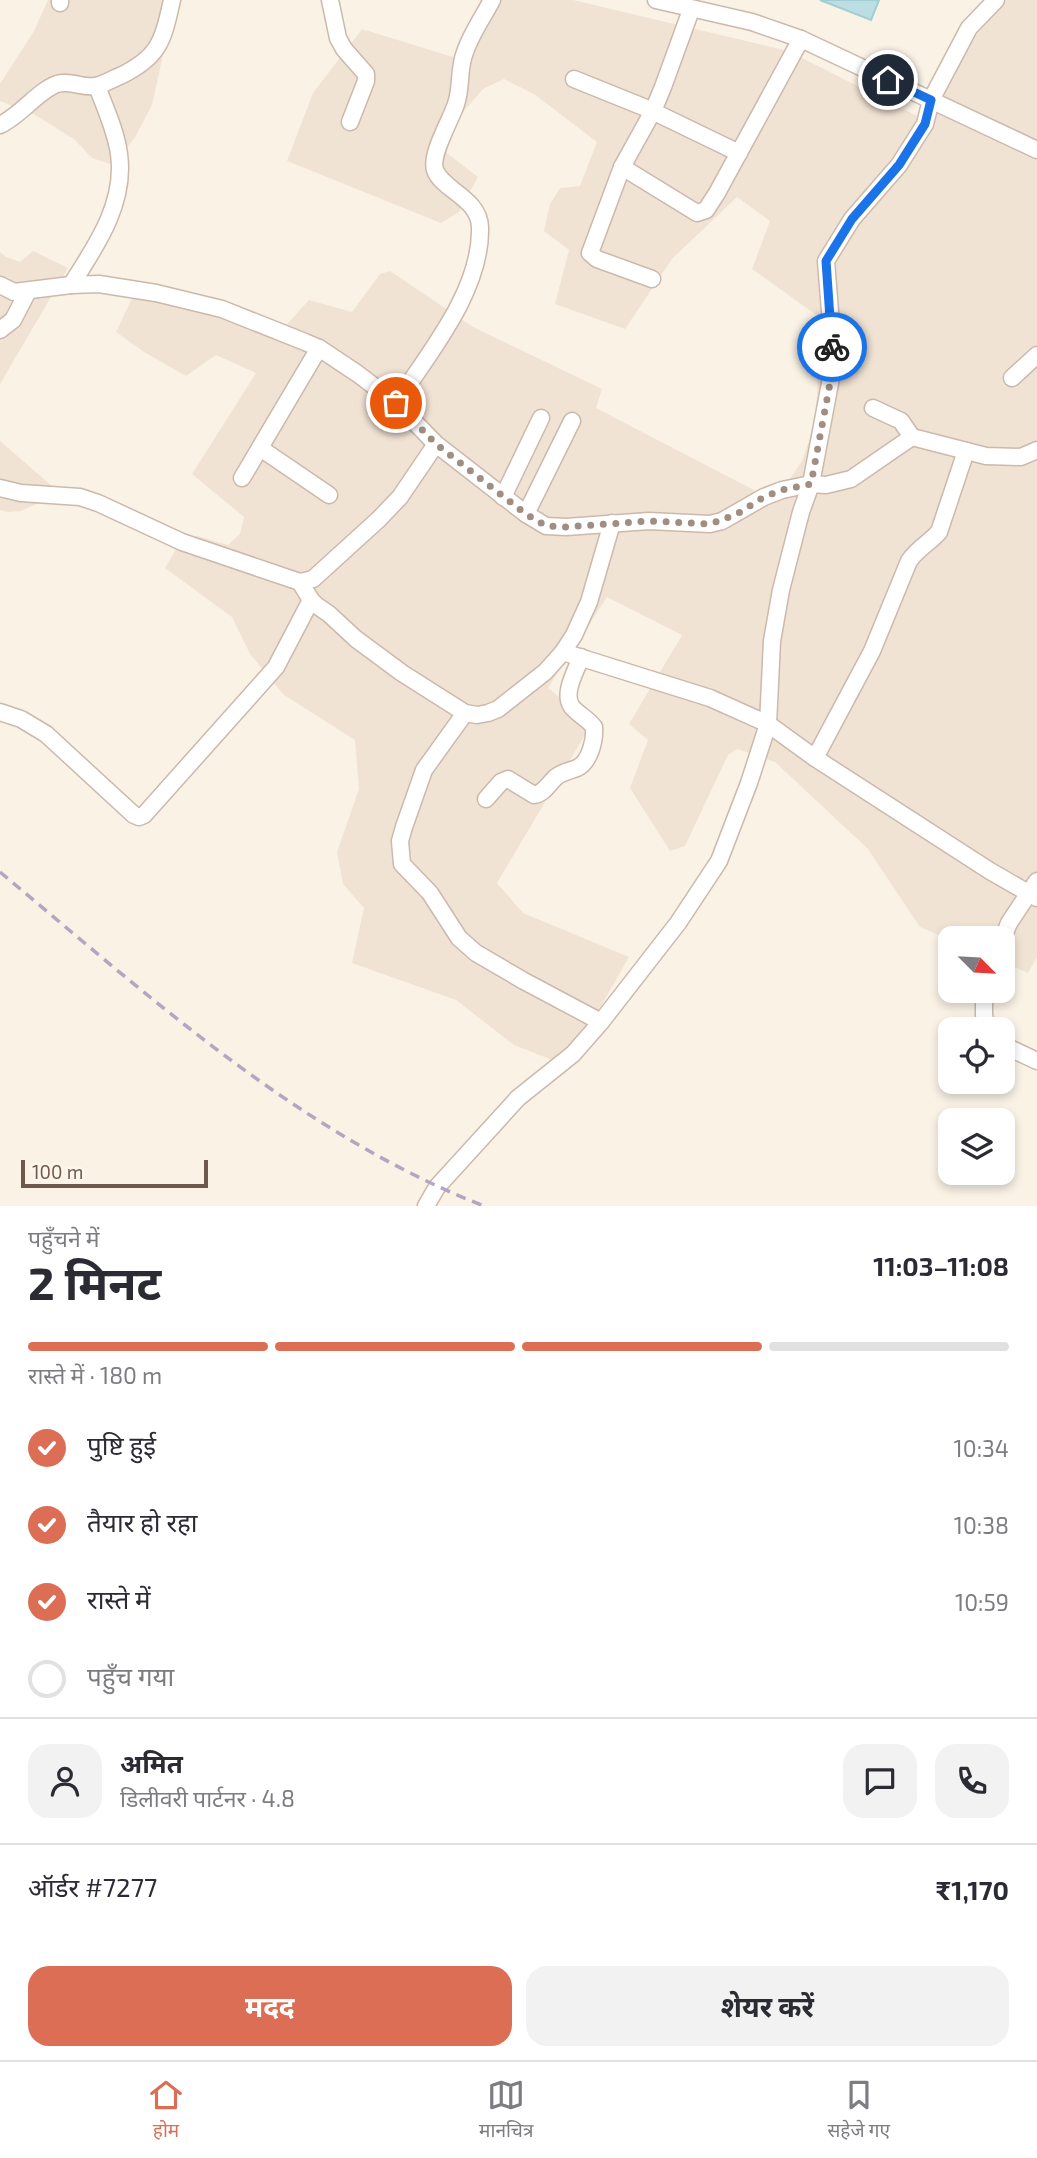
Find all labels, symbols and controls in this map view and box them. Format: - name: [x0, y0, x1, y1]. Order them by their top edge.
- pin: [858, 50, 918, 110]
- icon: home: [869, 61, 907, 99]
- courier: [797, 312, 867, 382]
- icon: bike: [813, 328, 851, 366]
- pin: [366, 373, 426, 433]
- icon: bag: [377, 384, 415, 422]
- north arrow: [938, 926, 1015, 1003]
- map controls: [938, 926, 1015, 1185]
- button: locate: [938, 1017, 1015, 1094]
- button: layers: [938, 1108, 1015, 1185]
- scale bar: [21, 1157, 208, 1189]
- text: 100 m: [32, 1160, 83, 1183]
- text: पहुँचने में: [28, 1224, 100, 1252]
- text: 11:03–11:08: [873, 1250, 1009, 1281]
- text: 2 मिनट: [28, 1254, 161, 1309]
- text: रास्ते में · 180 m: [28, 1361, 162, 1389]
- icon: check: [28, 1429, 66, 1467]
- text: पुष्टि हुई: [87, 1429, 156, 1460]
- text: 10:34: [954, 1434, 1009, 1462]
- icon: check: [28, 1506, 66, 1544]
- text: तैयार हो रहा: [87, 1506, 198, 1537]
- text: 10:38: [954, 1511, 1009, 1539]
- icon: check: [28, 1583, 66, 1621]
- text: रास्ते में: [87, 1583, 151, 1614]
- text: 10:59: [955, 1588, 1009, 1616]
- text: पहुँच गया: [87, 1660, 174, 1691]
- button: person: [28, 1744, 102, 1818]
- button: chat: [843, 1744, 917, 1818]
- button: phone: [935, 1744, 1009, 1818]
- text: अमित: [120, 1747, 183, 1778]
- text: डिलीवरी पार्टनर · 4.8: [120, 1784, 295, 1812]
- text: ऑर्डर #7277: [28, 1871, 157, 1902]
- text: ₹1,170: [936, 1874, 1009, 1905]
- button: मदद: [28, 1966, 512, 2046]
- button: शेयर करें: [526, 1966, 1009, 2046]
- tab: होम: [147, 2076, 185, 2145]
- tab: मानचित्र: [479, 2076, 533, 2145]
- tab: सहेजे गए: [827, 2076, 890, 2145]

